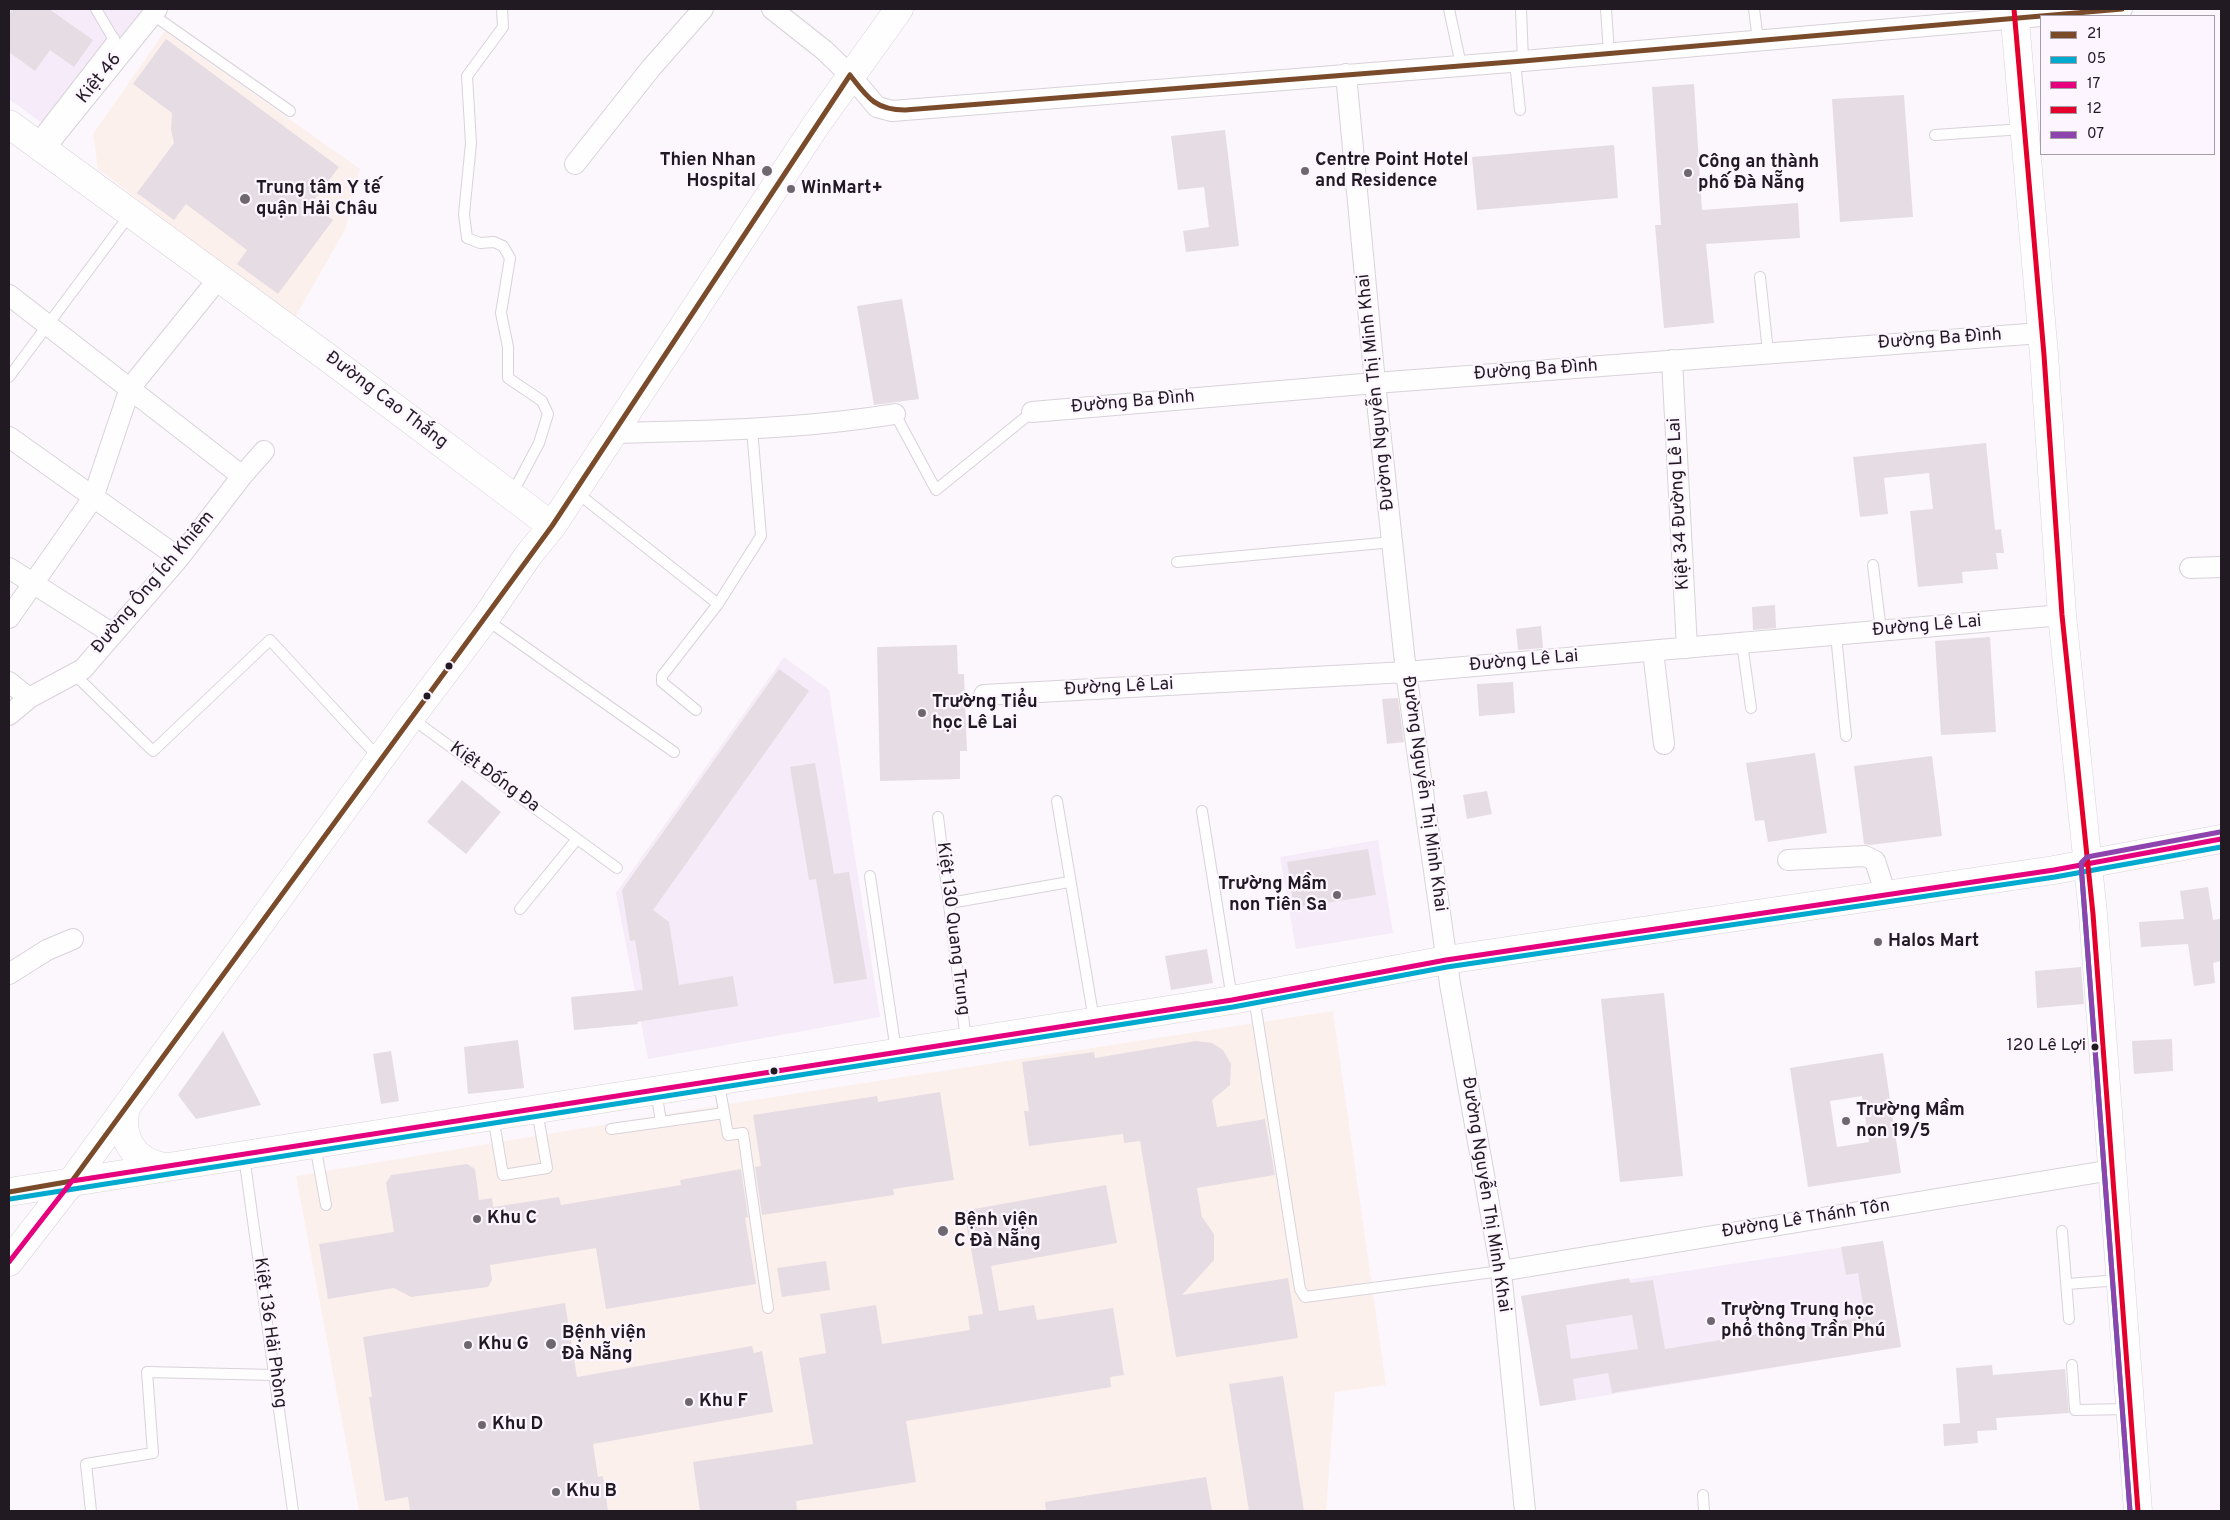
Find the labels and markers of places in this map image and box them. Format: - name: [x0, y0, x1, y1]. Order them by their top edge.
- place label: Thien Nhan Hospital: [660, 150, 756, 192]
- place label: Centre Point Hotel and Residence: [1315, 150, 1469, 192]
- place label: Công an thành phố Đà Nẵng: [1698, 152, 1819, 194]
- marker: Thien Nhan Hospital: [760, 164, 774, 178]
- marker: Centre Point Hotel and Residence: [1299, 165, 1311, 177]
- marker: Công an thành phố Đà Nẵng: [1682, 167, 1694, 179]
- place label: Trung tâm Y tế quận Hải Châu: [256, 178, 381, 220]
- place label: WinMart+: [801, 178, 883, 200]
- marker: WinMart+: [785, 183, 797, 195]
- marker: Trung tâm Y tế quận Hải Châu: [238, 192, 252, 206]
- unlabelled marker: [444, 661, 454, 671]
- unlabelled marker: [422, 691, 432, 701]
- place label: Trường Tiểu học Lê Lai: [932, 692, 1038, 734]
- marker: Trường Tiểu học Lê Lai: [916, 707, 928, 719]
- place label: Trường Mầm non Tiên Sa: [1218, 874, 1327, 916]
- marker: Trường Mầm non Tiên Sa: [1331, 889, 1343, 901]
- place label: Halos Mart: [1888, 931, 1979, 953]
- marker: Halos Mart: [1872, 936, 1884, 948]
- place label: 120 Lê Lợi: [2006, 1037, 2086, 1057]
- marker: 120 Lê Lợi: [2090, 1042, 2100, 1052]
- unlabelled marker: [769, 1066, 779, 1076]
- place label: Trường Mầm non 19/5: [1856, 1100, 1965, 1142]
- marker: Trường Mầm non 19/5: [1840, 1115, 1852, 1127]
- place label: Khu C: [487, 1208, 537, 1230]
- place label: Bệnh viện C Đà Nẵng: [954, 1210, 1041, 1252]
- marker: Khu C: [471, 1213, 483, 1225]
- marker: Bệnh viện C Đà Nẵng: [936, 1224, 950, 1238]
- place label: Trường Trung học phổ thông Trần Phú: [1721, 1300, 1885, 1342]
- marker: Trường Trung học phổ thông Trần Phú: [1705, 1315, 1717, 1327]
- place label: Bệnh viện Đà Nẵng: [562, 1323, 646, 1366]
- place label: Khu G: [478, 1334, 529, 1356]
- marker: Bệnh viện Đà Nẵng: [544, 1337, 558, 1351]
- marker: Khu G: [462, 1339, 474, 1351]
- place label: Khu F: [699, 1391, 748, 1413]
- marker: Khu F: [683, 1396, 695, 1408]
- place label: Khu D: [492, 1414, 543, 1436]
- marker: Khu D: [476, 1419, 488, 1431]
- place label: Khu B: [566, 1481, 617, 1503]
- marker: Khu B: [550, 1486, 562, 1498]

